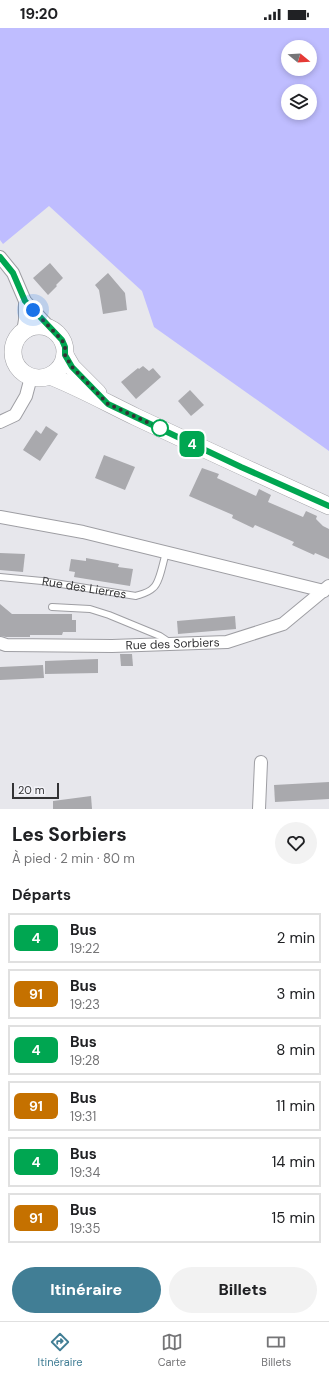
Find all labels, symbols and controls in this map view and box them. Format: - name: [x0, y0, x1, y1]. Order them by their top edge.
- text: 19:20: [20, 4, 58, 24]
- north arrow: [281, 40, 317, 76]
- map controls: [281, 40, 317, 120]
- button: layers: [281, 84, 317, 120]
- your location: [23, 300, 43, 320]
- unlabelled marker: [151, 419, 169, 437]
- line badge: 4: [179, 431, 205, 457]
- text: 4: [187, 435, 197, 453]
- street label: Rue des Lierres: [41, 573, 128, 602]
- street label: Rue des Sorbiers: [125, 634, 220, 654]
- scale bar: [12, 781, 59, 800]
- text: 20 m: [18, 783, 44, 797]
- text: Les Sorbiers: [12, 822, 127, 847]
- button: heart: [275, 822, 317, 864]
- text: À pied · 2 min · 80 m: [12, 850, 135, 867]
- text: Départs: [12, 885, 71, 905]
- text: Bus: [70, 920, 97, 940]
- text: 2 min: [277, 928, 315, 948]
- text: 4: [31, 929, 41, 947]
- text: 19:22: [70, 940, 100, 957]
- text: Bus: [70, 976, 97, 996]
- text: 3 min: [277, 984, 315, 1004]
- text: 91: [29, 985, 43, 1003]
- text: 19:23: [70, 996, 100, 1013]
- text: Bus: [70, 1032, 97, 1052]
- text: 8 min: [276, 1040, 315, 1060]
- text: 4: [31, 1041, 41, 1059]
- text: 19:28: [70, 1052, 100, 1069]
- text: Bus: [70, 1088, 97, 1108]
- text: 11 min: [276, 1096, 315, 1116]
- text: 91: [29, 1097, 43, 1115]
- text: 19:31: [70, 1108, 96, 1125]
- text: Bus: [70, 1144, 97, 1164]
- text: 14 min: [272, 1152, 315, 1172]
- text: 4: [31, 1153, 41, 1171]
- text: 19:34: [70, 1164, 100, 1181]
- text: Bus: [70, 1200, 97, 1220]
- text: 15 min: [272, 1208, 315, 1228]
- text: 91: [29, 1209, 43, 1227]
- text: 19:35: [70, 1220, 100, 1237]
- button: Itinéraire: [12, 1267, 161, 1313]
- button: Billets: [169, 1267, 317, 1313]
- tab: Itinéraire: [38, 1331, 83, 1369]
- tab: Carte: [158, 1331, 186, 1369]
- tab: Billets: [261, 1331, 291, 1369]

